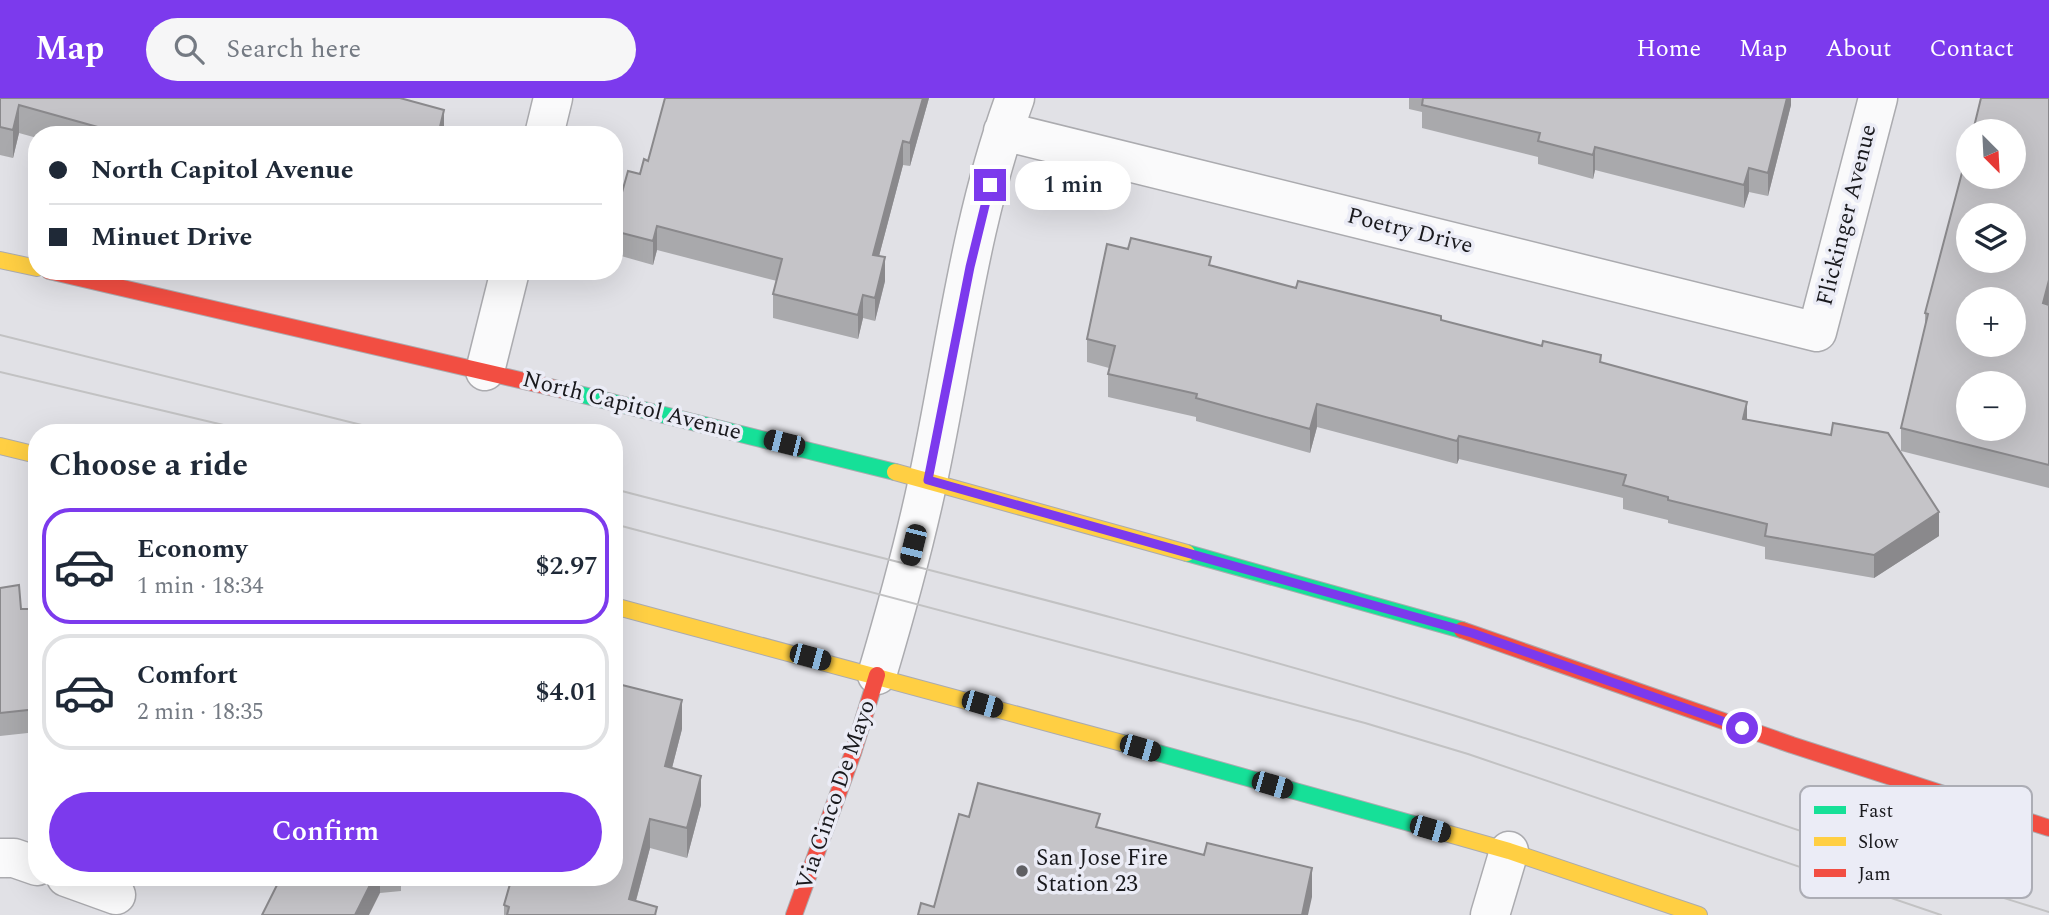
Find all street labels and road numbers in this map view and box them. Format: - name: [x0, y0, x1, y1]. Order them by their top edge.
- street label: Flickinger Avenue: [1808, 121, 1886, 309]
- street label: Poetry Drive: [1343, 198, 1477, 264]
- street label: North Capitol Avenue: [519, 362, 745, 450]
- street label: Via Cinco De Mayo: [787, 695, 885, 895]

